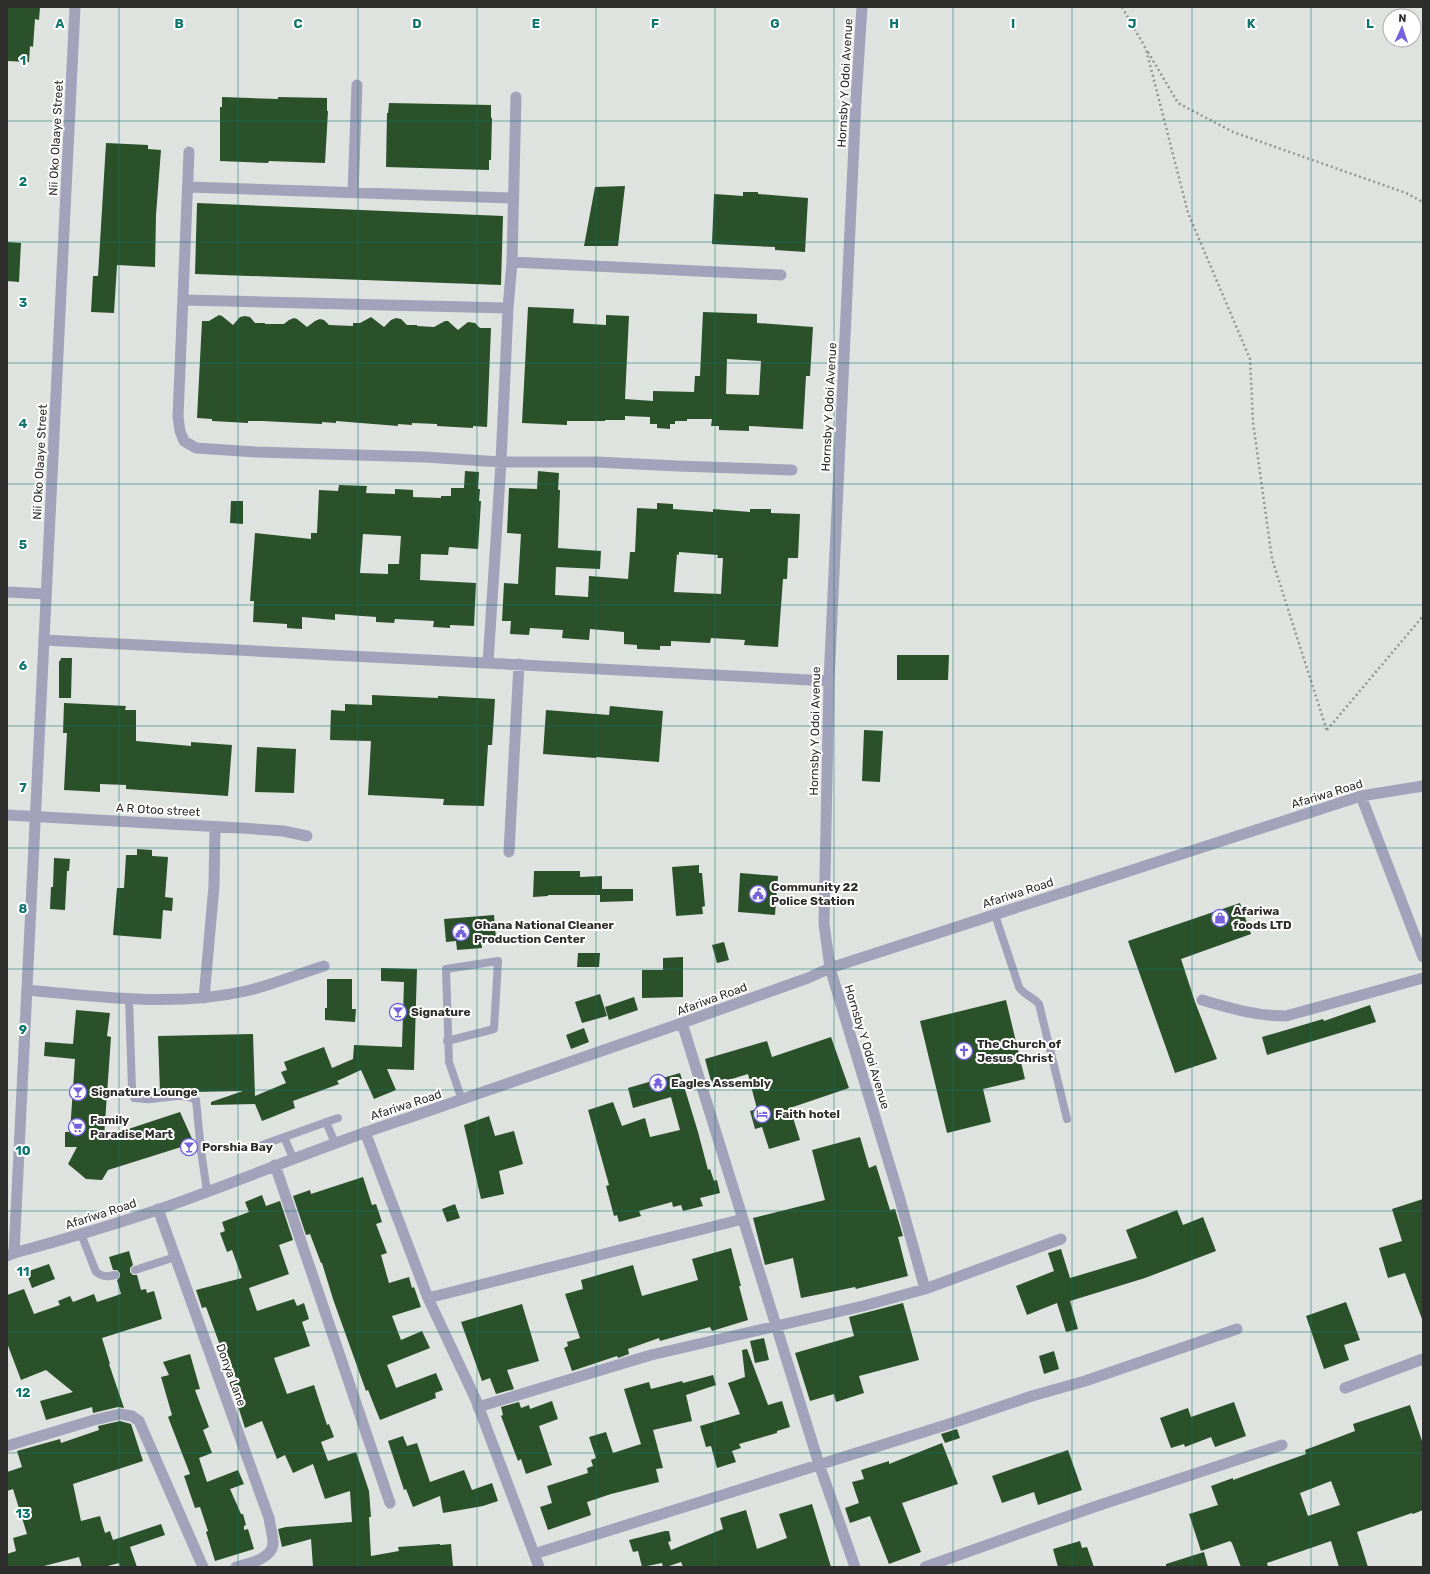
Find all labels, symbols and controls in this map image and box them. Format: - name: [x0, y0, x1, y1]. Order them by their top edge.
- north arrow: [1382, 8, 1422, 48]
- text: N: [1398, 12, 1407, 25]
- text: A: [55, 16, 65, 31]
- text: B: [174, 16, 184, 31]
- text: C: [293, 16, 303, 31]
- text: D: [412, 16, 422, 31]
- text: E: [532, 16, 540, 31]
- text: F: [651, 16, 659, 31]
- text: G: [770, 16, 780, 31]
- text: H: [889, 16, 899, 31]
- text: I: [1011, 16, 1015, 31]
- text: J: [1128, 16, 1136, 31]
- text: K: [1247, 16, 1256, 31]
- text: L: [1366, 16, 1374, 31]
- street label: Hornsby Y Odoi Avenue: [835, 18, 855, 148]
- text: 1: [20, 53, 26, 68]
- street label: Nii Oko Olaaye Street: [46, 79, 66, 196]
- text: 2: [19, 174, 27, 189]
- text: 3: [19, 295, 28, 310]
- street label: Hornsby Y Odoi Avenue: [819, 342, 839, 472]
- street label: Nii Oko Olaaye Street: [30, 403, 50, 520]
- text: 4: [19, 416, 28, 431]
- text: 5: [19, 537, 27, 552]
- text: 6: [19, 658, 28, 673]
- street label: Hornsby Y Odoi Avenue: [807, 666, 823, 796]
- street label: Afariwa Road: [1290, 777, 1364, 811]
- text: 7: [19, 780, 27, 795]
- street label: A R Otoo street: [116, 801, 201, 819]
- street label: Afariwa Road: [981, 875, 1055, 911]
- place label: Community 22 Police Station: [771, 880, 858, 908]
- public building icon: Community 22 Police Station: [748, 884, 768, 904]
- text: 8: [19, 901, 28, 916]
- place label: Afariwa foods LTD: [1233, 904, 1292, 932]
- shop icon: Afariwa foods LTD: [1210, 908, 1230, 928]
- place label: Ghana National Cleaner Production Center: [474, 918, 615, 946]
- public building icon: Ghana National Cleaner Production Center: [451, 922, 471, 942]
- street label: Afariwa Road: [675, 980, 749, 1018]
- street label: Hornsby Y Odoi Avenue: [841, 983, 893, 1111]
- bar icon: Signature: [388, 1002, 408, 1022]
- place label: Signature: [411, 1005, 471, 1019]
- text: 9: [19, 1022, 27, 1037]
- place label: The Church of Jesus Christ: [977, 1037, 1062, 1065]
- church icon: The Church of Jesus Christ: [954, 1041, 974, 1061]
- temple icon: Eagles Assembly: [648, 1073, 668, 1093]
- place label: Eagles Assembly: [671, 1076, 771, 1090]
- bar icon: Signature Lounge: [68, 1082, 88, 1102]
- place label: Signature Lounge: [91, 1085, 198, 1099]
- street label: Afariwa Road: [369, 1087, 443, 1123]
- hotel icon: Faith hotel: [752, 1104, 772, 1124]
- place label: Faith hotel: [775, 1107, 840, 1121]
- place label: Family Paradise Mart: [90, 1113, 173, 1141]
- supermarket icon: Family Paradise Mart: [67, 1117, 87, 1137]
- bar icon: Porshia Bay: [179, 1137, 199, 1157]
- place label: Porshia Bay: [202, 1140, 273, 1154]
- text: 10: [15, 1143, 31, 1158]
- street label: Afariwa Road: [64, 1196, 138, 1232]
- text: 11: [17, 1264, 29, 1279]
- street label: Donya Lane: [213, 1342, 249, 1408]
- text: 12: [16, 1385, 30, 1400]
- text: 13: [15, 1506, 31, 1521]

